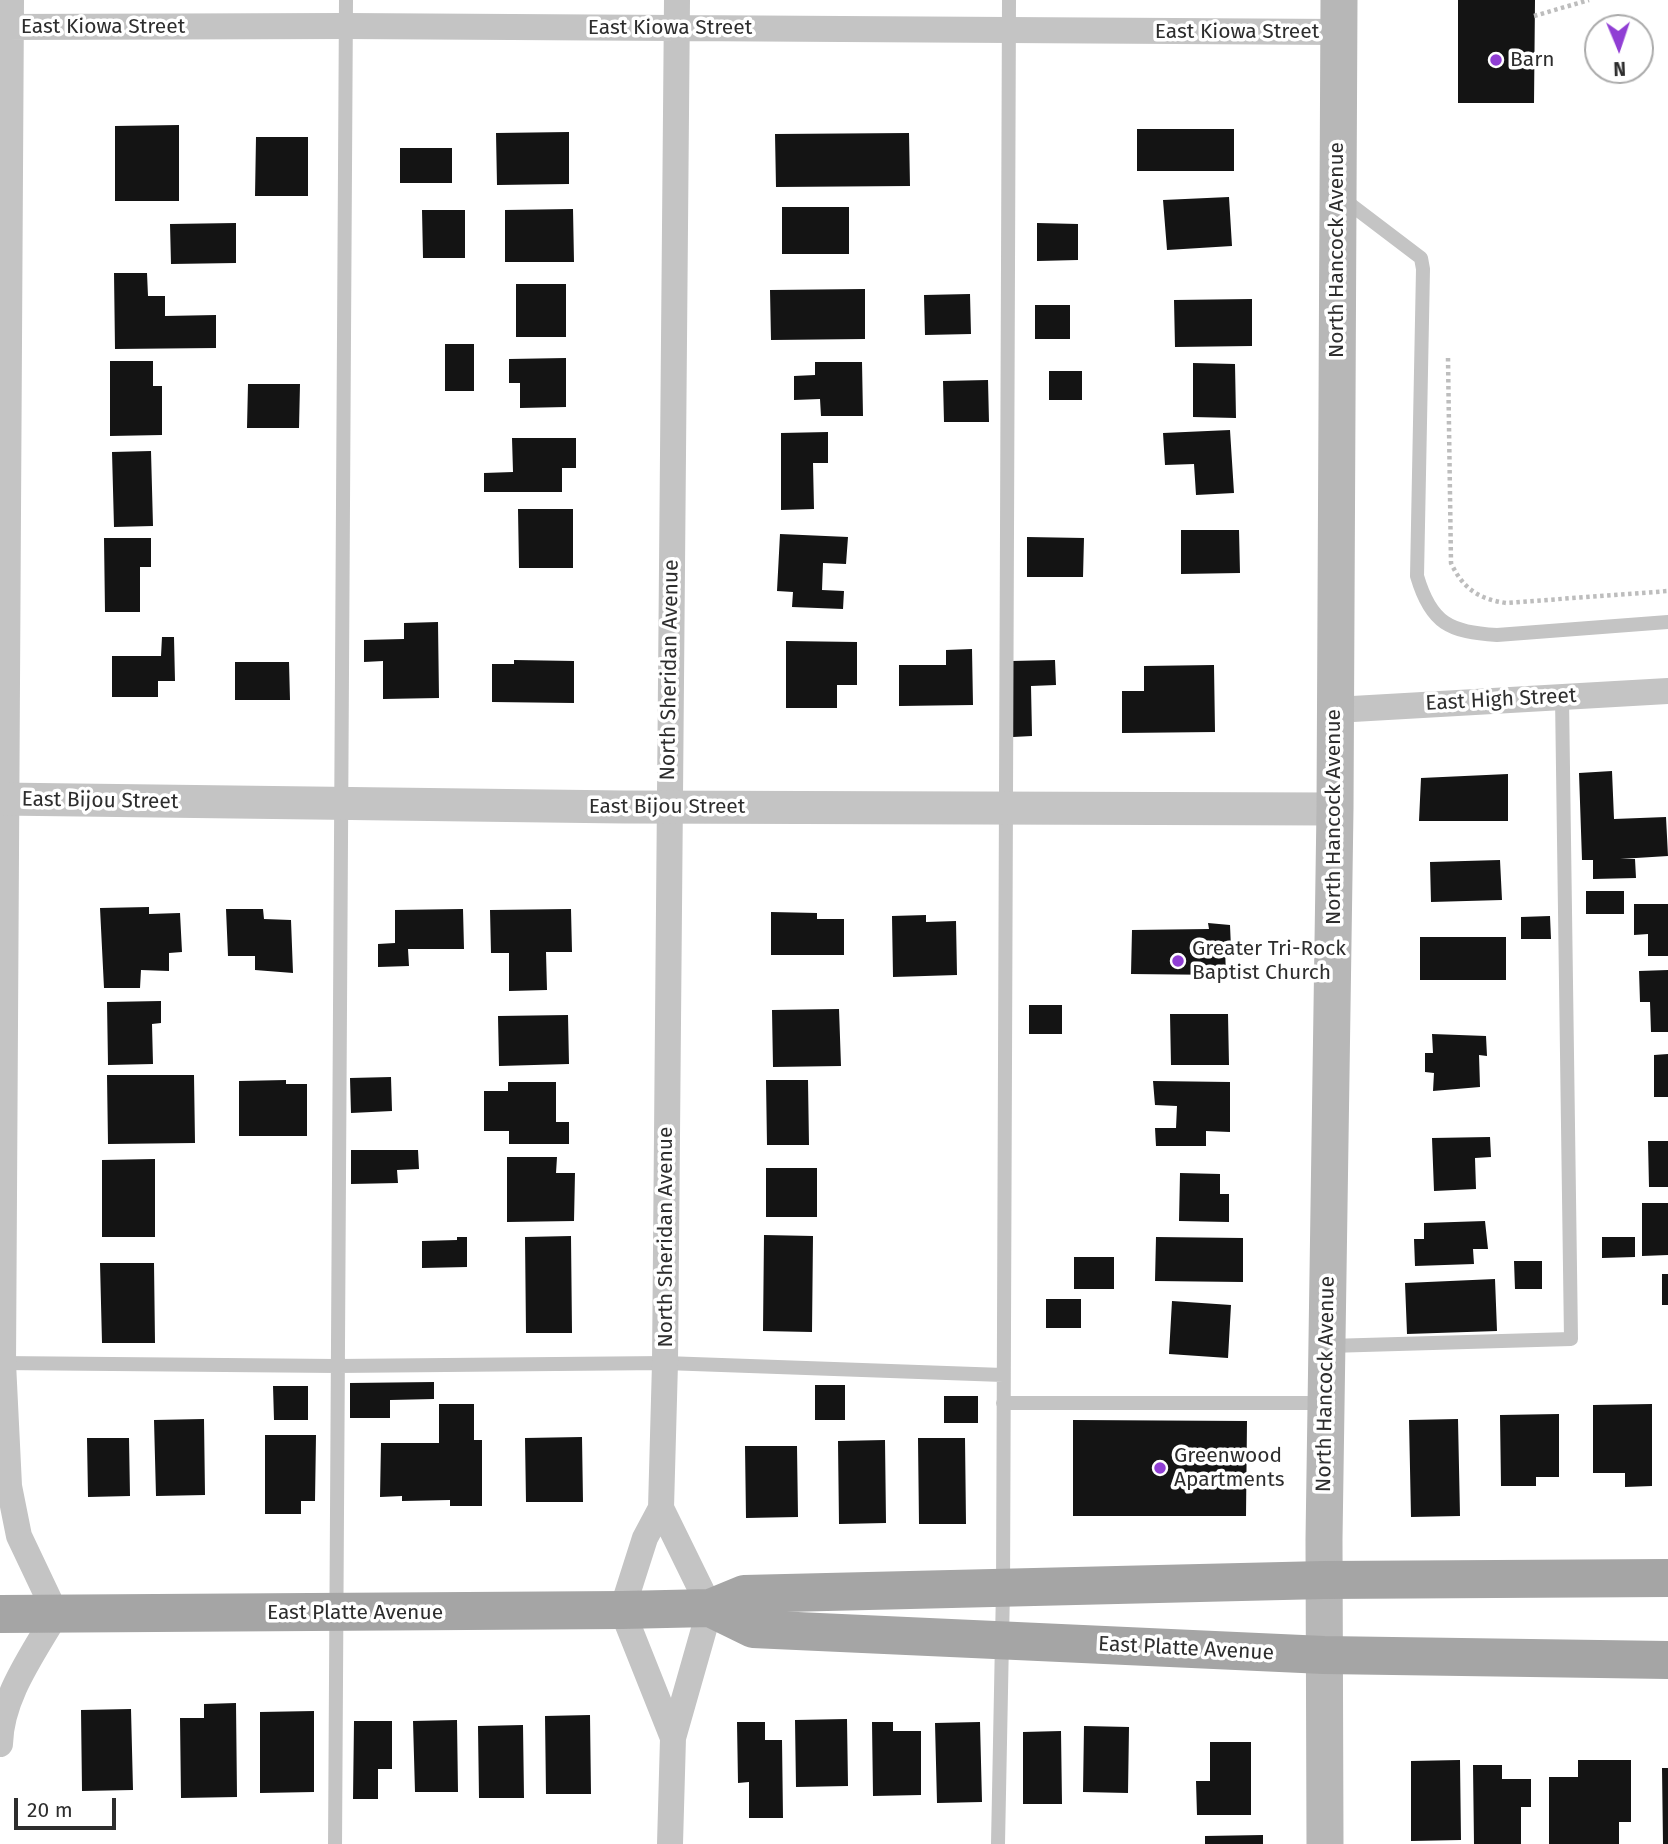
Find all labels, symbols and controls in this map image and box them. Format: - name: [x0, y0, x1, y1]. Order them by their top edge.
- street label: East Kiowa Street: [21, 14, 185, 40]
- north arrow: [1584, 14, 1654, 84]
- street label: East Kiowa Street: [588, 15, 752, 41]
- street label: East Kiowa Street: [1155, 19, 1319, 45]
- place label: Barn: [1510, 47, 1555, 73]
- marker: Barn: [1488, 52, 1504, 68]
- text: N: [1613, 57, 1626, 80]
- street label: North Hancock Avenue: [1324, 142, 1350, 358]
- street label: North Sheridan Avenue: [655, 559, 685, 781]
- street label: East High Street: [1425, 683, 1577, 717]
- street label: North Hancock Avenue: [1321, 709, 1347, 925]
- street label: East Bijou Street: [21, 787, 179, 815]
- street label: East Bijou Street: [589, 794, 745, 820]
- place label: Greater Tri-Rock Baptist Church: [1192, 936, 1346, 986]
- marker: Greater Tri-Rock Baptist Church: [1170, 953, 1186, 969]
- street label: North Sheridan Avenue: [653, 1127, 679, 1347]
- street label: North Hancock Avenue: [1312, 1276, 1340, 1492]
- place label: Greenwood Apartments: [1174, 1443, 1285, 1493]
- marker: Greenwood Apartments: [1152, 1460, 1168, 1476]
- street label: East Platte Avenue: [267, 1600, 443, 1626]
- street label: East Platte Avenue: [1097, 1632, 1275, 1666]
- scale bar: [18, 1784, 119, 1828]
- text: 20 m: [27, 1797, 73, 1823]

